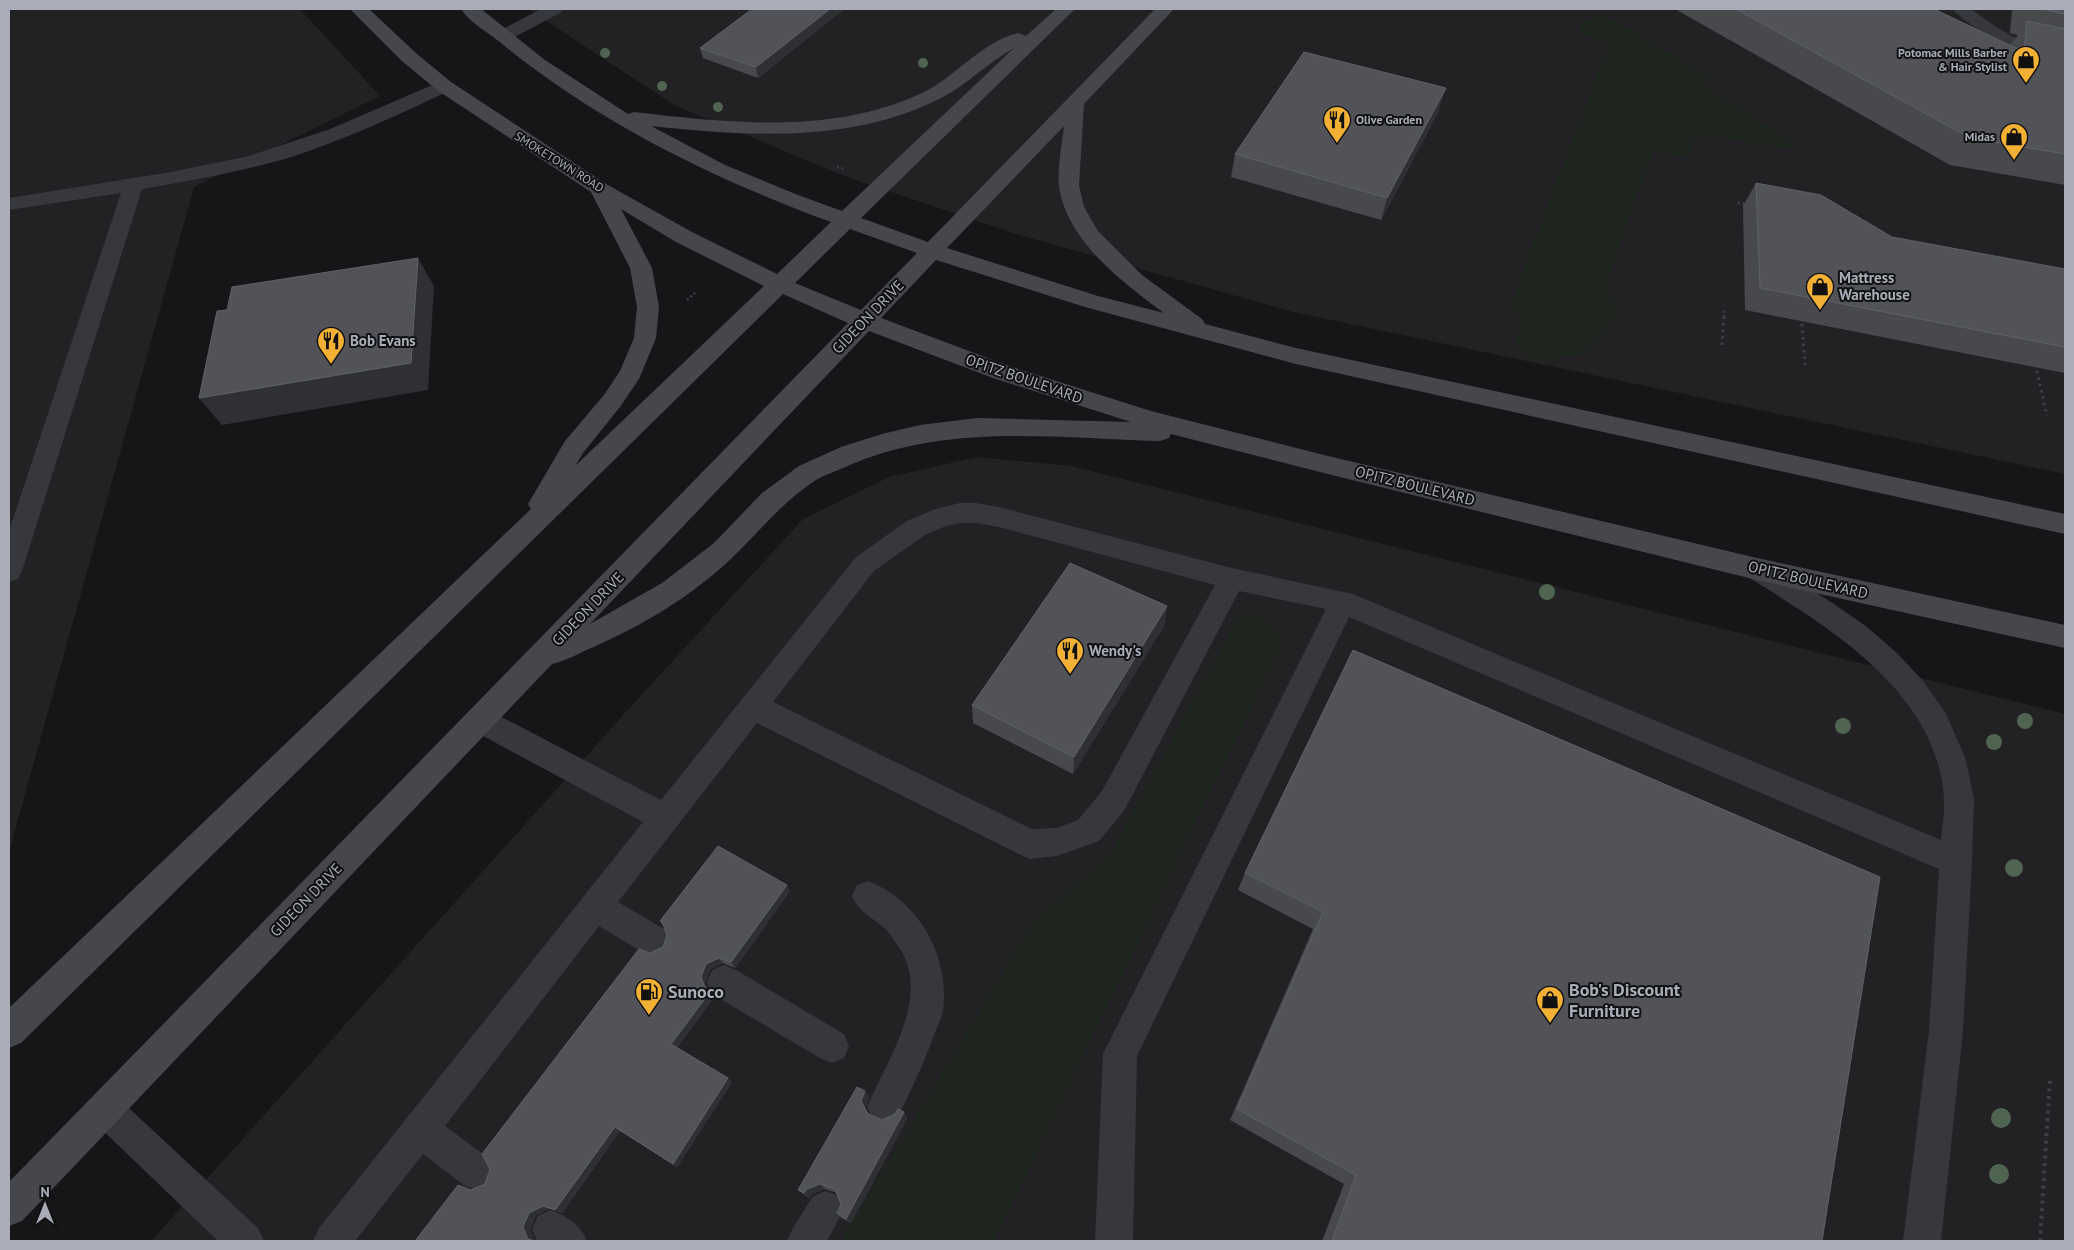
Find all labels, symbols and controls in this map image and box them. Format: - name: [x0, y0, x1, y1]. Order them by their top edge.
- place label: Potomac Mills Barber & Hair Stylist: [1898, 45, 2008, 74]
- shop icon: Potomac Mills Barber & Hair Stylist: [2011, 45, 2041, 84]
- restaurant icon: Olive Garden: [1322, 105, 1352, 144]
- place label: Olive Garden: [1356, 112, 1422, 127]
- shop icon: Midas: [1999, 122, 2029, 161]
- street label: SMOKETOWN ROAD: [512, 128, 607, 195]
- place label: Midas: [1965, 129, 1995, 144]
- place label: Mattress Warehouse: [1839, 268, 1910, 304]
- shop icon: Mattress Warehouse: [1805, 272, 1835, 311]
- street label: GIDEON DRIVE: [828, 276, 908, 358]
- restaurant icon: Bob Evans: [316, 326, 346, 365]
- place label: Bob Evans: [350, 331, 416, 350]
- street label: OPITZ BOULEVARD: [963, 350, 1085, 407]
- street label: OPITZ BOULEVARD: [1353, 461, 1477, 510]
- street label: OPITZ BOULEVARD: [1746, 556, 1870, 603]
- street label: GIDEON DRIVE: [548, 568, 628, 650]
- restaurant icon: Wendy's: [1055, 636, 1085, 675]
- place label: Wendy's: [1089, 641, 1141, 660]
- street label: GIDEON DRIVE: [266, 859, 346, 941]
- fuel station icon: Sunoco: [634, 977, 664, 1016]
- place label: Bob's Discount Furniture: [1569, 978, 1681, 1022]
- place label: Sunoco: [668, 980, 724, 1003]
- shop icon: Bob's Discount Furniture: [1535, 985, 1565, 1024]
- north arrow: [20, 1180, 70, 1230]
- text: N: [40, 1183, 50, 1201]

